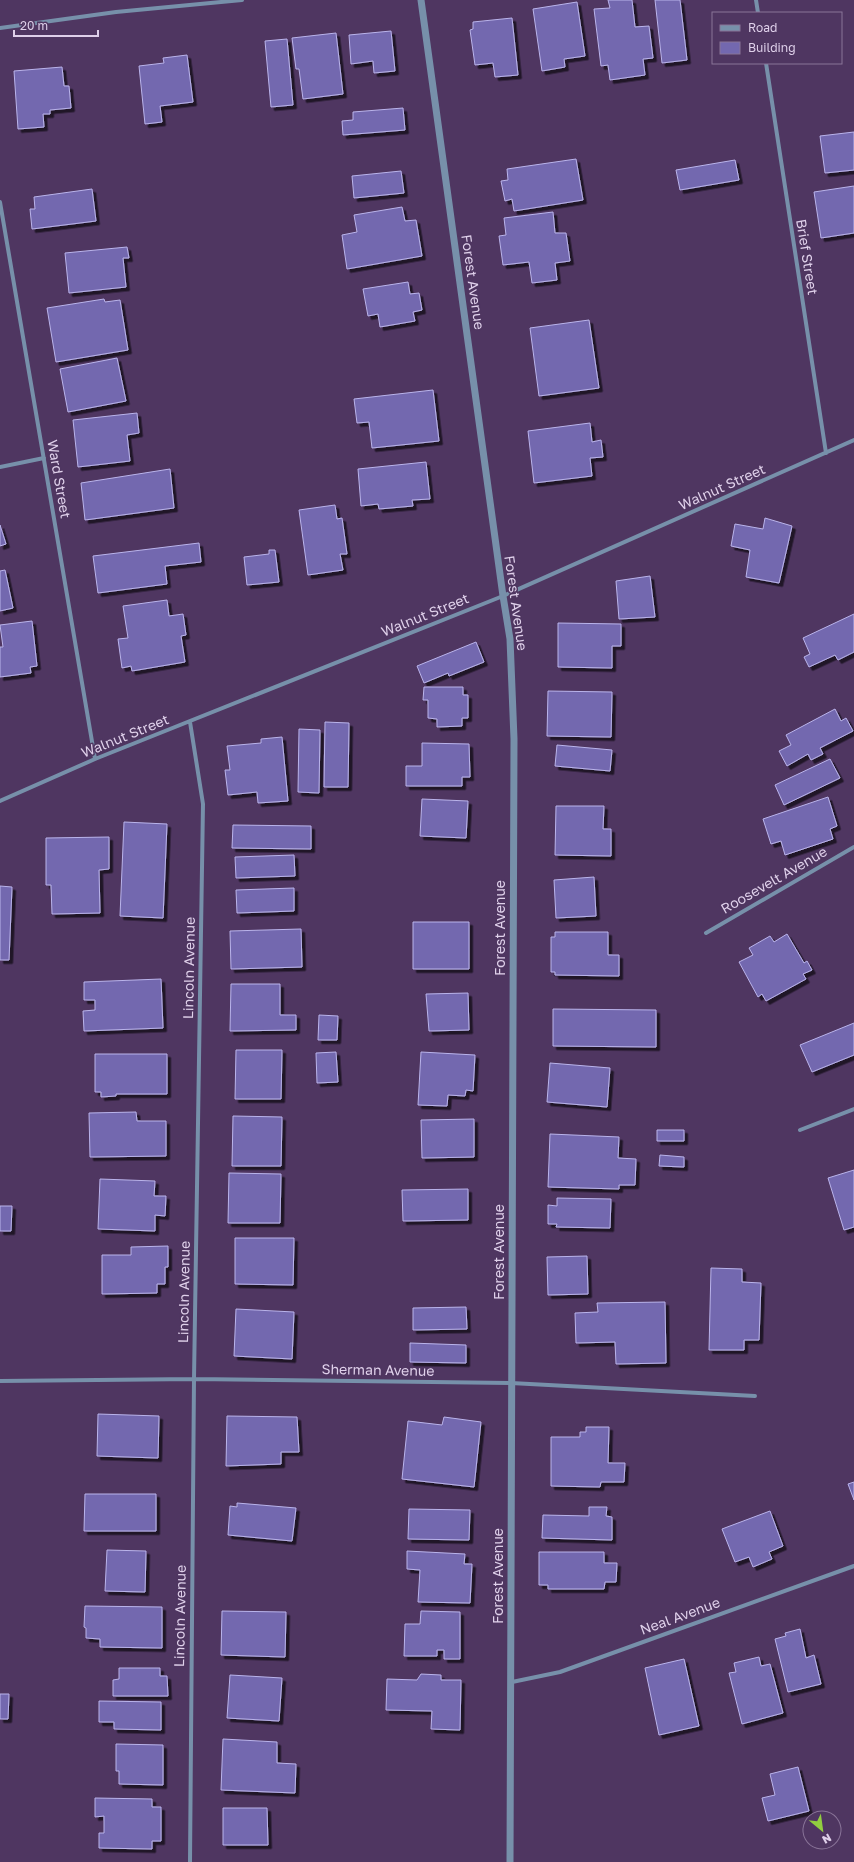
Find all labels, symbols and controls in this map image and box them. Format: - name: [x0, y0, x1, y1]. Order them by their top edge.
- scale bar: [14, 12, 98, 38]
- legend: [712, 12, 842, 64]
- text: 20 m: [20, 18, 48, 33]
- text: Road: [748, 20, 777, 35]
- text: Building: [748, 40, 796, 55]
- street label: Brief Street: [793, 218, 822, 296]
- street label: Forest Avenue: [458, 233, 489, 331]
- street label: Ward Street: [44, 438, 75, 520]
- street label: Walnut Street: [676, 460, 768, 513]
- street label: Forest Avenue: [501, 554, 532, 652]
- street label: Walnut Street: [379, 589, 471, 640]
- street label: Walnut Street: [79, 710, 171, 761]
- street label: Roosevelt Avenue: [718, 842, 830, 917]
- street label: Forest Avenue: [491, 880, 508, 976]
- street label: Lincoln Avenue: [179, 917, 198, 1019]
- street label: Forest Avenue: [490, 1204, 507, 1300]
- street label: Lincoln Avenue: [174, 1241, 193, 1343]
- street label: Sherman Avenue: [321, 1360, 435, 1379]
- street label: Forest Avenue: [489, 1528, 506, 1624]
- street label: Lincoln Avenue: [170, 1565, 189, 1667]
- street label: Neal Avenue: [637, 1593, 722, 1638]
- north arrow: [802, 1810, 842, 1850]
- text: N: [820, 1831, 834, 1847]

